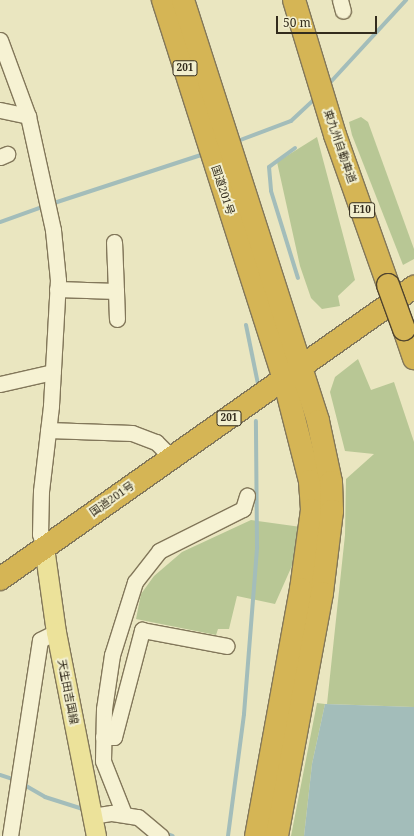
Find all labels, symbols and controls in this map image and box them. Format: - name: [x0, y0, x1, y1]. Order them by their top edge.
- scale bar: [278, 8, 379, 34]
- text: 50 m: [283, 14, 311, 31]
- road number: 201: [172, 60, 198, 76]
- street label: 東九州自動車道: [321, 107, 359, 185]
- street label: 国道201号: [209, 163, 237, 217]
- road number: E10: [349, 202, 375, 218]
- road number: 201: [216, 410, 242, 426]
- street label: 国道201号: [87, 479, 137, 519]
- street label: 天生田吉国線: [55, 658, 81, 726]

